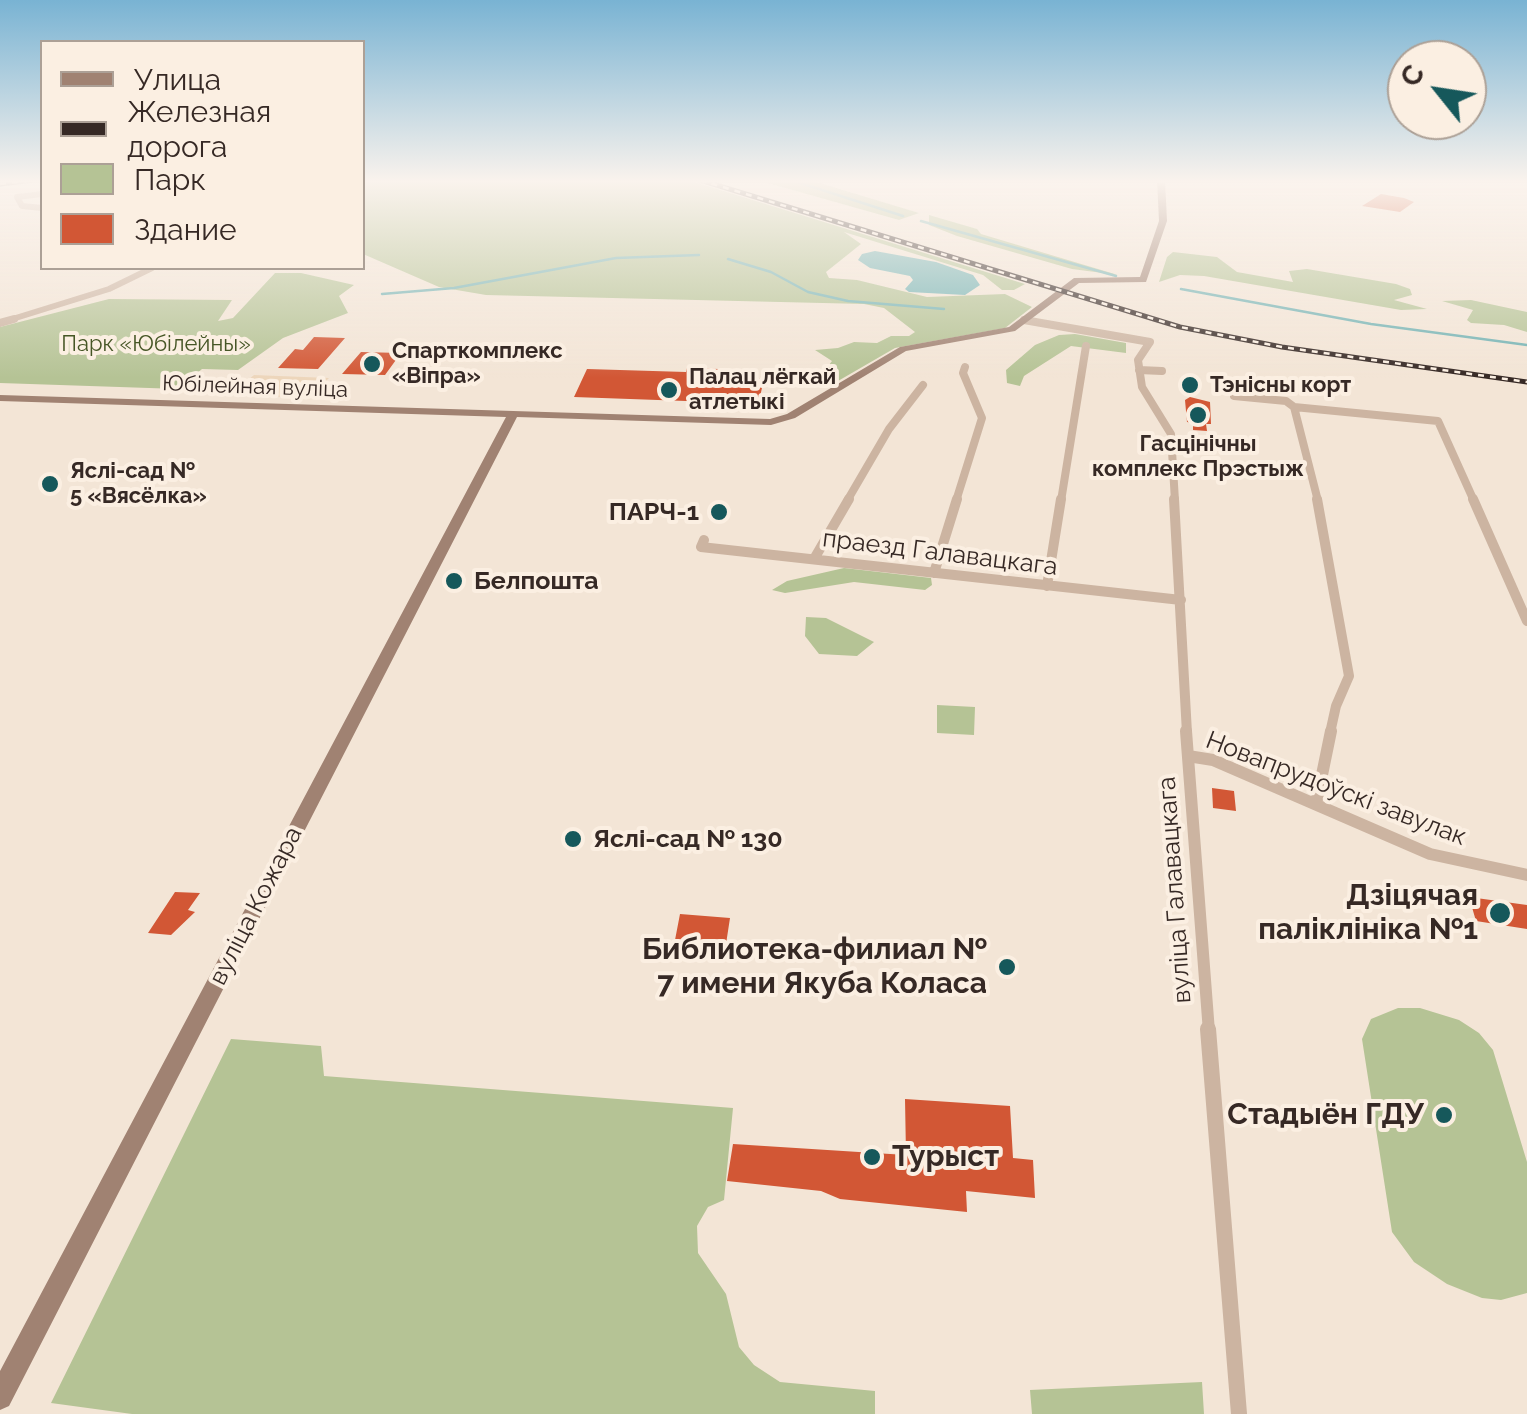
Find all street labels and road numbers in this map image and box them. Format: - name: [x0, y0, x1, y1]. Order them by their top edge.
- street label: Юбілейная вуліца: [162, 371, 348, 403]
- street label: праезд Галавацкага: [821, 524, 1059, 582]
- street label: Новапрудоўскі завулак: [1202, 725, 1470, 853]
- street label: вуліца Галавацкага: [1152, 776, 1198, 1004]
- street label: вуліца Кожара: [203, 822, 309, 990]

